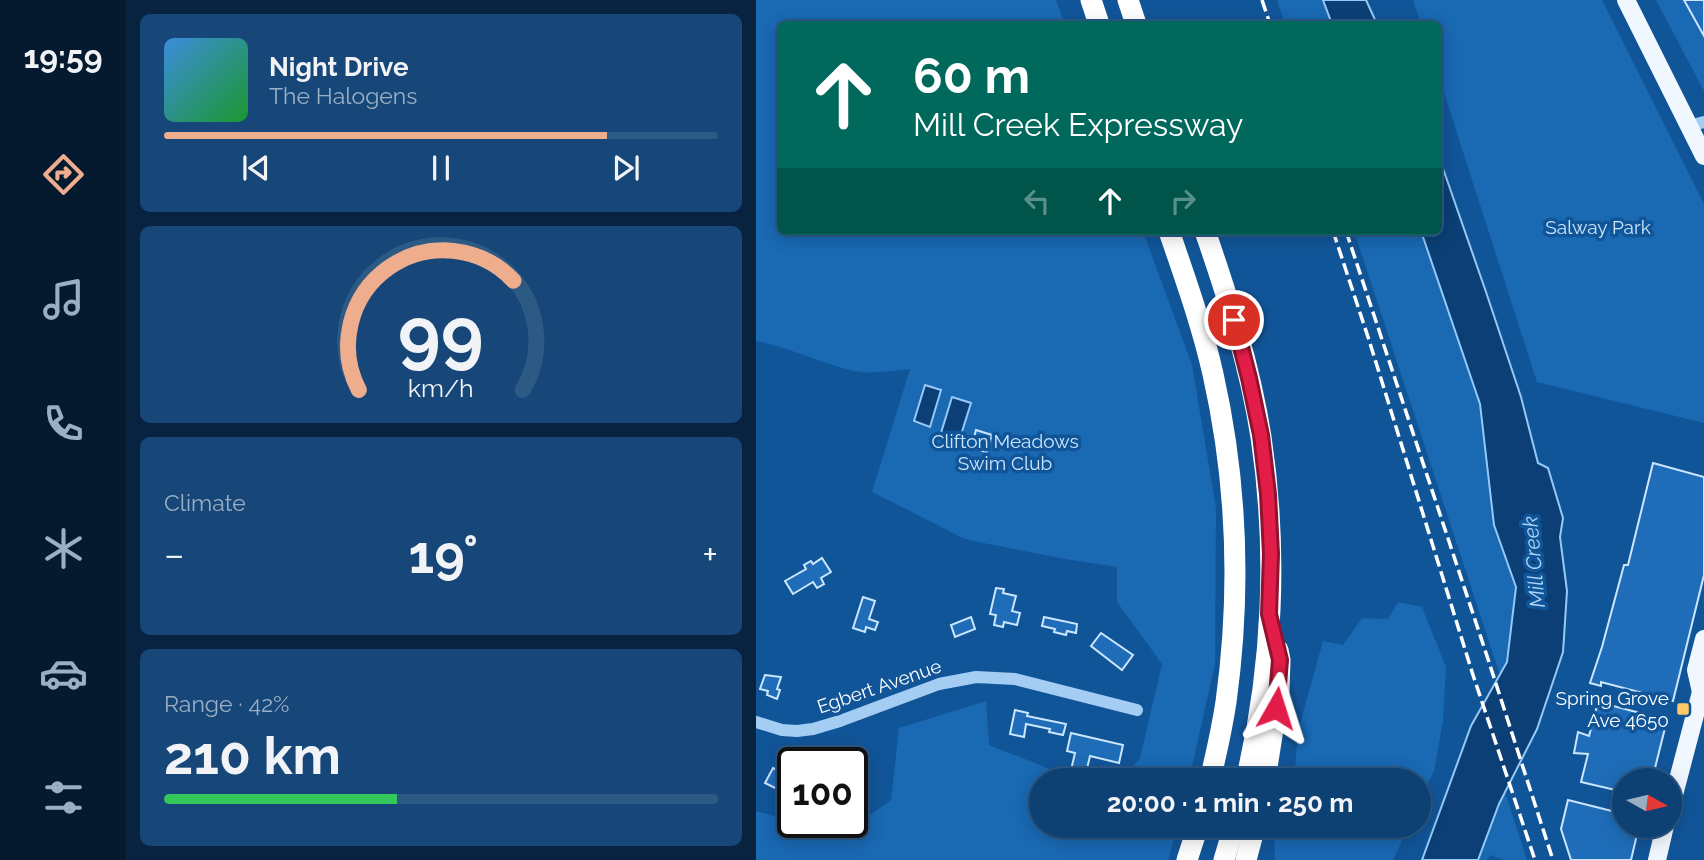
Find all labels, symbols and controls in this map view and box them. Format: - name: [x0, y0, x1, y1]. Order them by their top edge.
- text: 19:59: [23, 38, 103, 75]
- text: 60 m: [913, 47, 1030, 104]
- icon: ahead: [798, 49, 889, 140]
- text: Night Drive: [269, 52, 408, 82]
- text: The Halogens: [269, 82, 417, 109]
- text: Mill Creek Expressway: [913, 106, 1243, 143]
- icon: previous: [237, 149, 275, 187]
- icon: pause: [422, 149, 460, 187]
- icon: next: [607, 149, 645, 187]
- icon: directions: [39, 150, 88, 199]
- icon: left: [1018, 182, 1056, 220]
- icon: ahead: [1091, 182, 1129, 220]
- icon: right: [1164, 182, 1202, 220]
- park label: Salway Park: [1545, 216, 1651, 238]
- icon: music: [39, 275, 88, 324]
- pin: [1204, 290, 1264, 350]
- text: 99: [398, 293, 484, 378]
- icon: arrive: [1215, 301, 1253, 339]
- text: km/h: [408, 373, 474, 403]
- icon: phone: [39, 399, 88, 448]
- park label: Clifton Meadows Swim Club: [931, 430, 1079, 474]
- text: Climate: [164, 489, 246, 516]
- water label: Mill Creek: [1517, 515, 1550, 609]
- icon: climate: [39, 524, 88, 573]
- text: 19°: [409, 524, 478, 585]
- text: −: [164, 532, 184, 577]
- text: +: [702, 532, 718, 577]
- icon: car: [39, 649, 88, 698]
- street label: Egbert Avenue: [814, 654, 944, 718]
- position arrow: [1239, 671, 1313, 745]
- place label: Spring Grove Ave 4650: [1555, 687, 1669, 731]
- text: Range · 42%: [164, 690, 290, 717]
- marker: Spring Grove Ave 4650: [1675, 701, 1691, 717]
- text: 210 km: [164, 725, 341, 786]
- speed limit sign: 100: [777, 747, 868, 838]
- north arrow: [1612, 768, 1682, 838]
- map controls: [1612, 768, 1682, 838]
- icon: filters: [39, 773, 88, 822]
- text: 20:00 · 1 min · 250 m: [1107, 788, 1353, 818]

